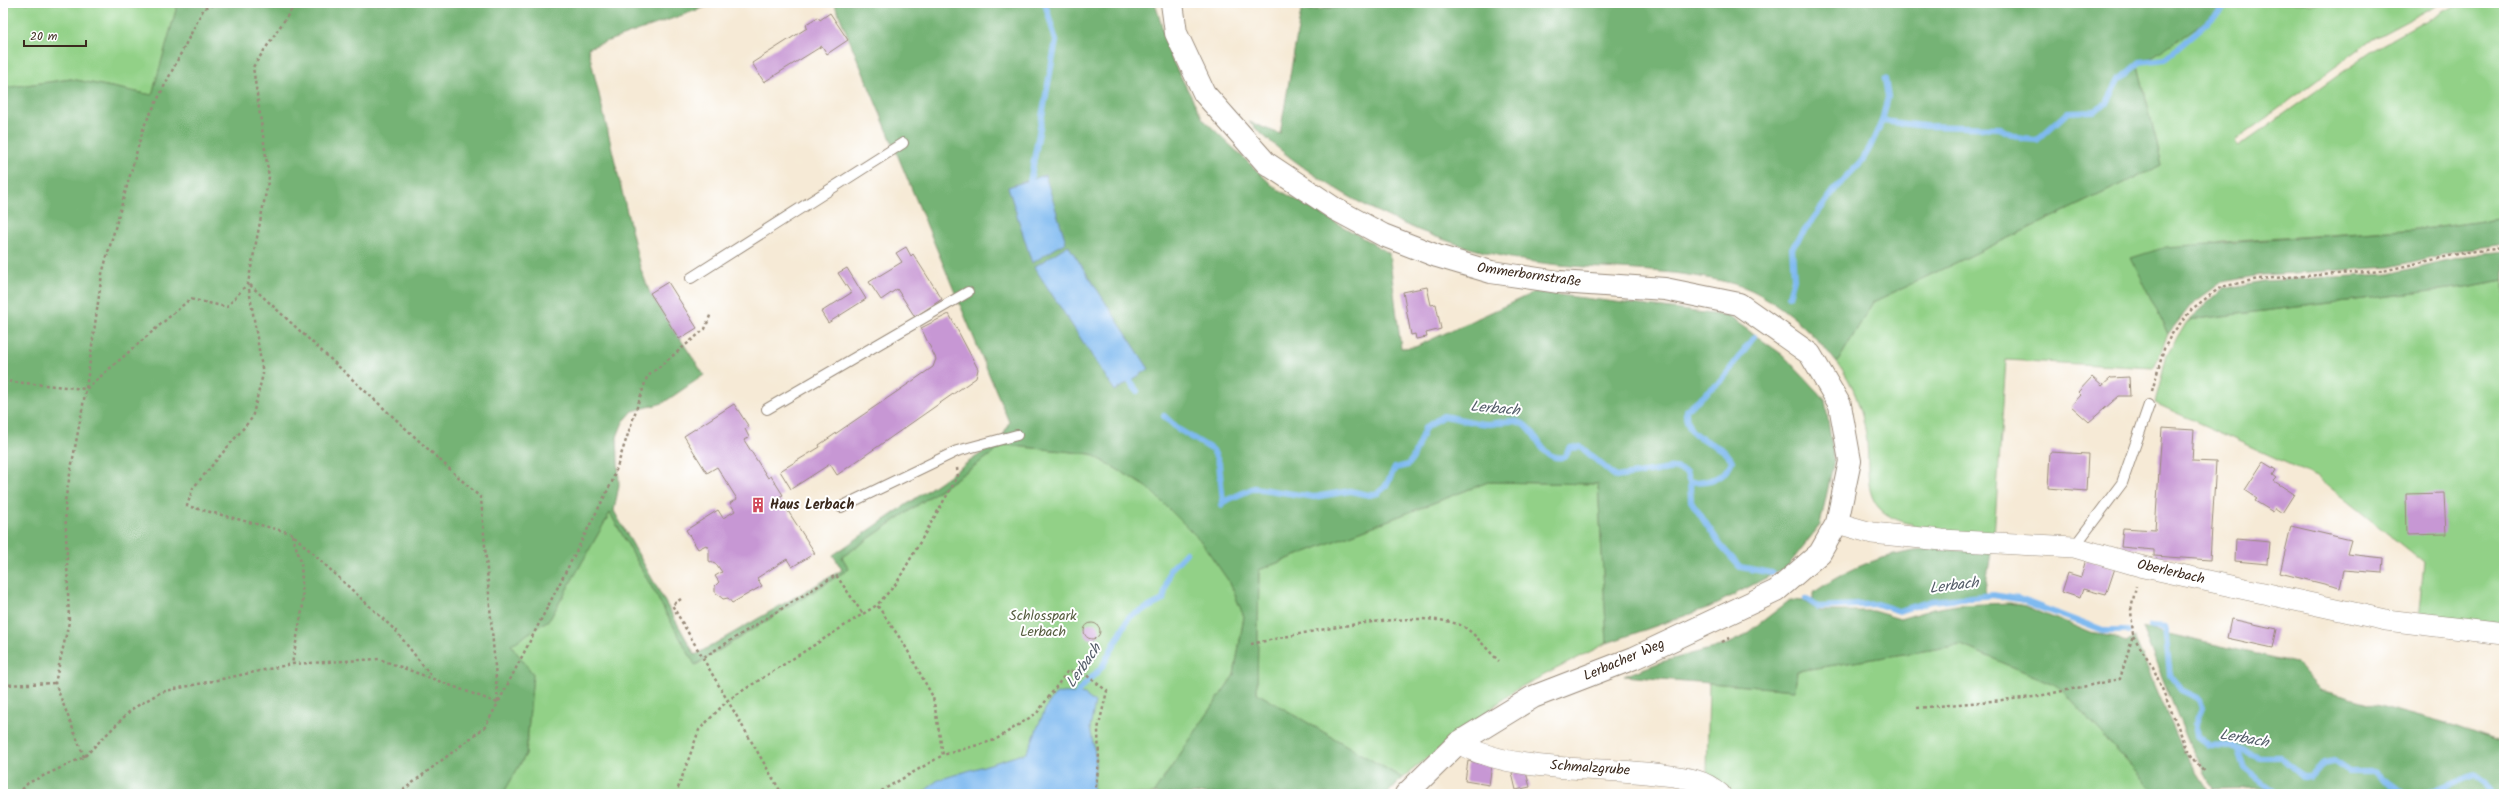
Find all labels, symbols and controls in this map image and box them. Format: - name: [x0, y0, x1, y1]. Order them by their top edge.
- scale bar: [24, 22, 86, 48]
- text: 20 m: [30, 27, 58, 46]
- street label: Ommerbornstraße: [1476, 257, 1583, 293]
- water label: Lerbach: [1469, 395, 1523, 423]
- place label: Haus Lerbach: [770, 494, 854, 516]
- building icon: Haus Lerbach: [749, 496, 767, 514]
- street label: Oberlerbach: [2135, 554, 2207, 590]
- water label: Lerbach: [1928, 571, 1982, 601]
- park label: Schlosspark Lerbach: [1009, 605, 1077, 643]
- street label: Lerbacher Weg: [1580, 633, 1668, 687]
- water label: Lerbach: [1060, 637, 1109, 693]
- water label: Lerbach: [2218, 723, 2272, 755]
- street label: Schmalzgrube: [1549, 754, 1631, 782]

